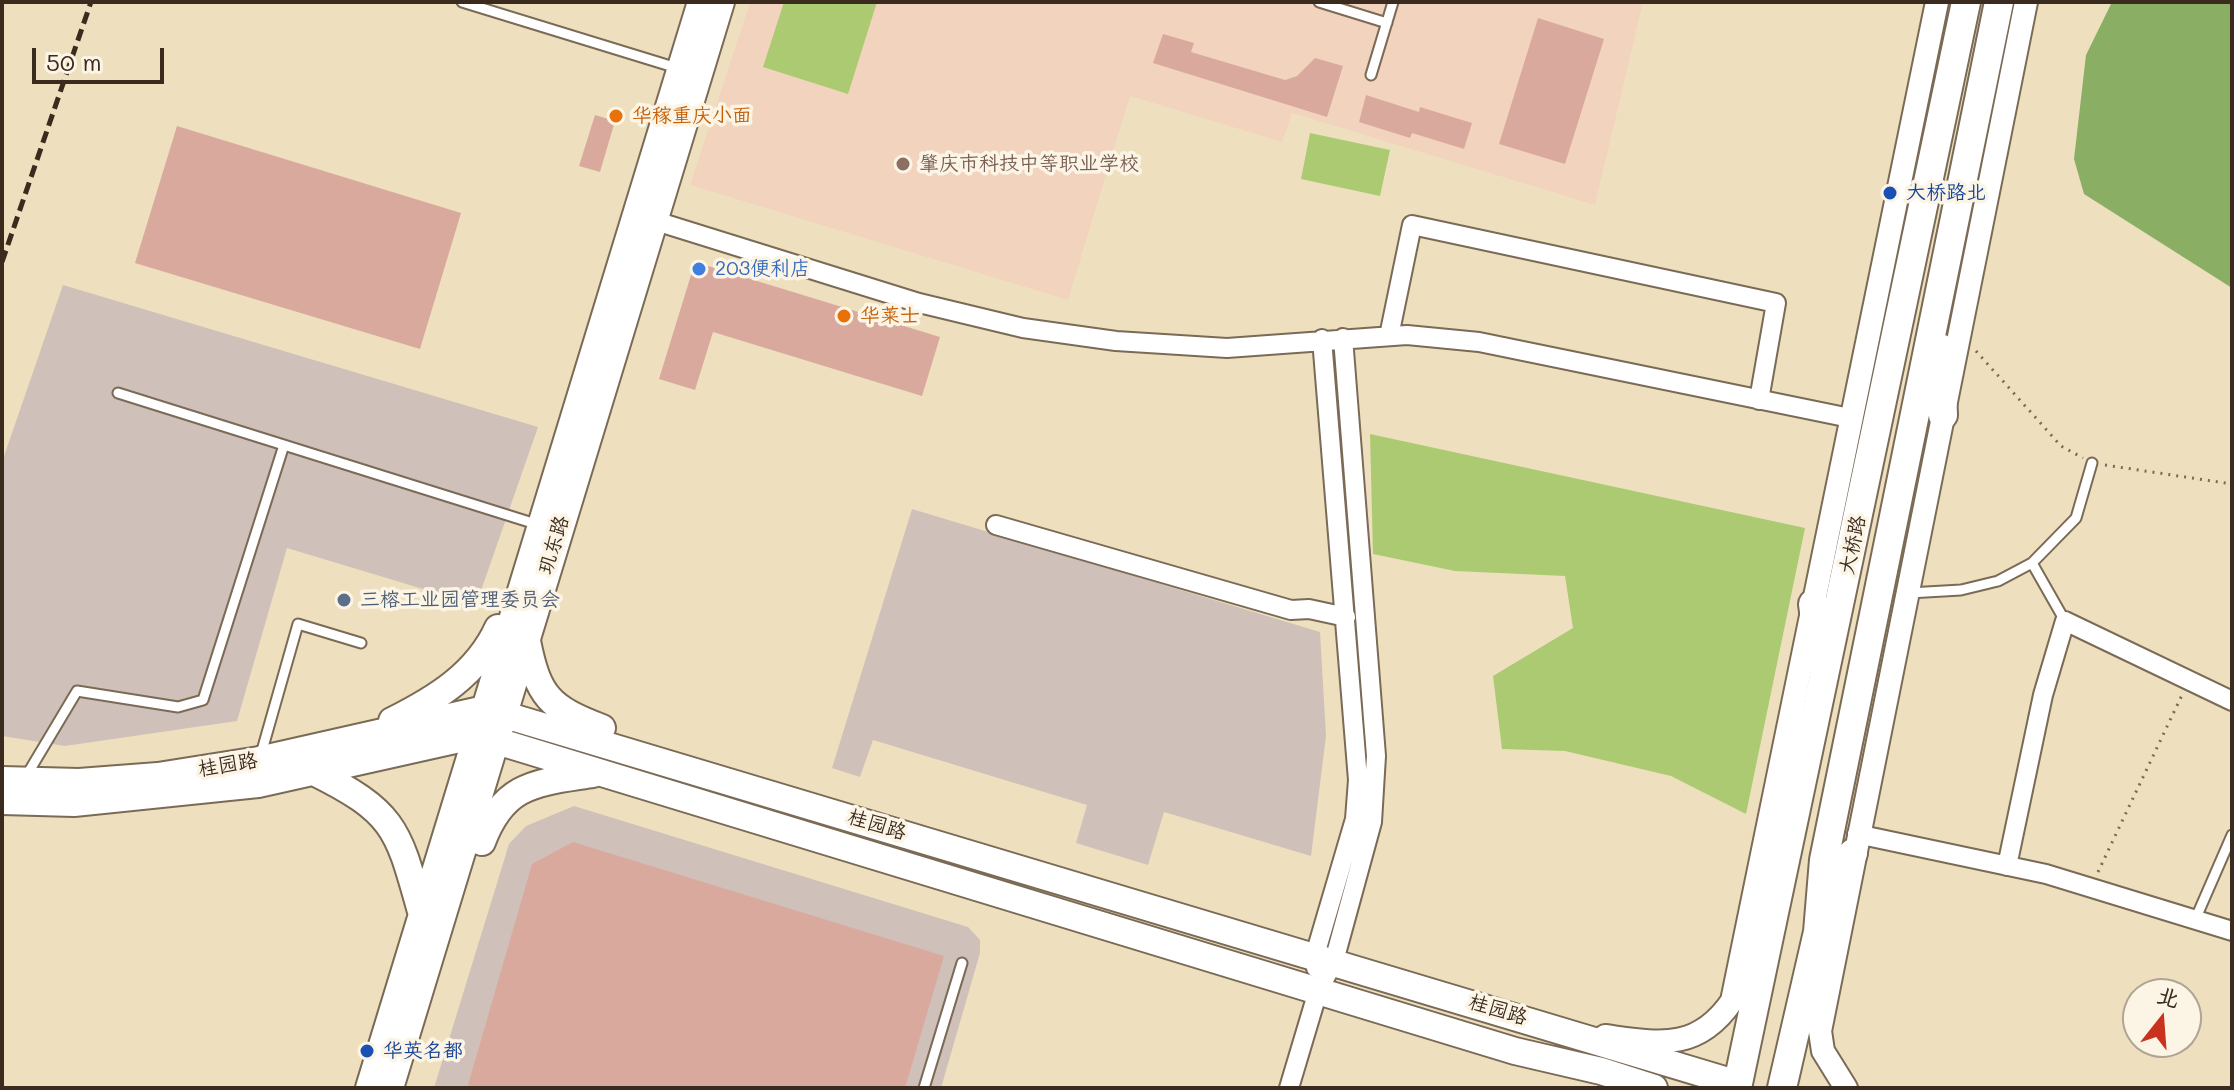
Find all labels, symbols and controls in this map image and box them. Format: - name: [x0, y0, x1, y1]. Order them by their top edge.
- scale bar: [36, 32, 168, 82]
- text: 50 m: [46, 46, 102, 77]
- place label: 华稼重庆小面: [632, 104, 752, 128]
- marker: 华稼重庆小面: [607, 107, 625, 125]
- place label: 肇庆市科技中等职业学校: [919, 152, 1139, 176]
- marker: 肇庆市科技中等职业学校: [894, 155, 912, 173]
- place label: 大桥路北: [1906, 181, 1986, 205]
- marker: 大桥路北: [1881, 184, 1899, 202]
- place label: 203便利店: [715, 257, 810, 281]
- marker: 203便利店: [690, 260, 708, 278]
- place label: 华莱士: [860, 304, 920, 328]
- marker: 华莱士: [835, 307, 853, 325]
- street label: 玑东路: [534, 513, 574, 577]
- street label: 大桥路: [1835, 513, 1871, 577]
- place label: 三榕工业园管理委员会: [360, 588, 560, 612]
- marker: 三榕工业园管理委员会: [335, 591, 353, 609]
- street label: 桂园路: [196, 748, 260, 782]
- street label: 桂园路: [845, 805, 909, 845]
- north arrow: [2122, 978, 2202, 1058]
- text: 北: [2154, 979, 2183, 1014]
- street label: 桂园路: [1466, 990, 1530, 1030]
- place label: 华英名都: [383, 1039, 463, 1063]
- marker: 华英名都: [358, 1042, 376, 1060]

